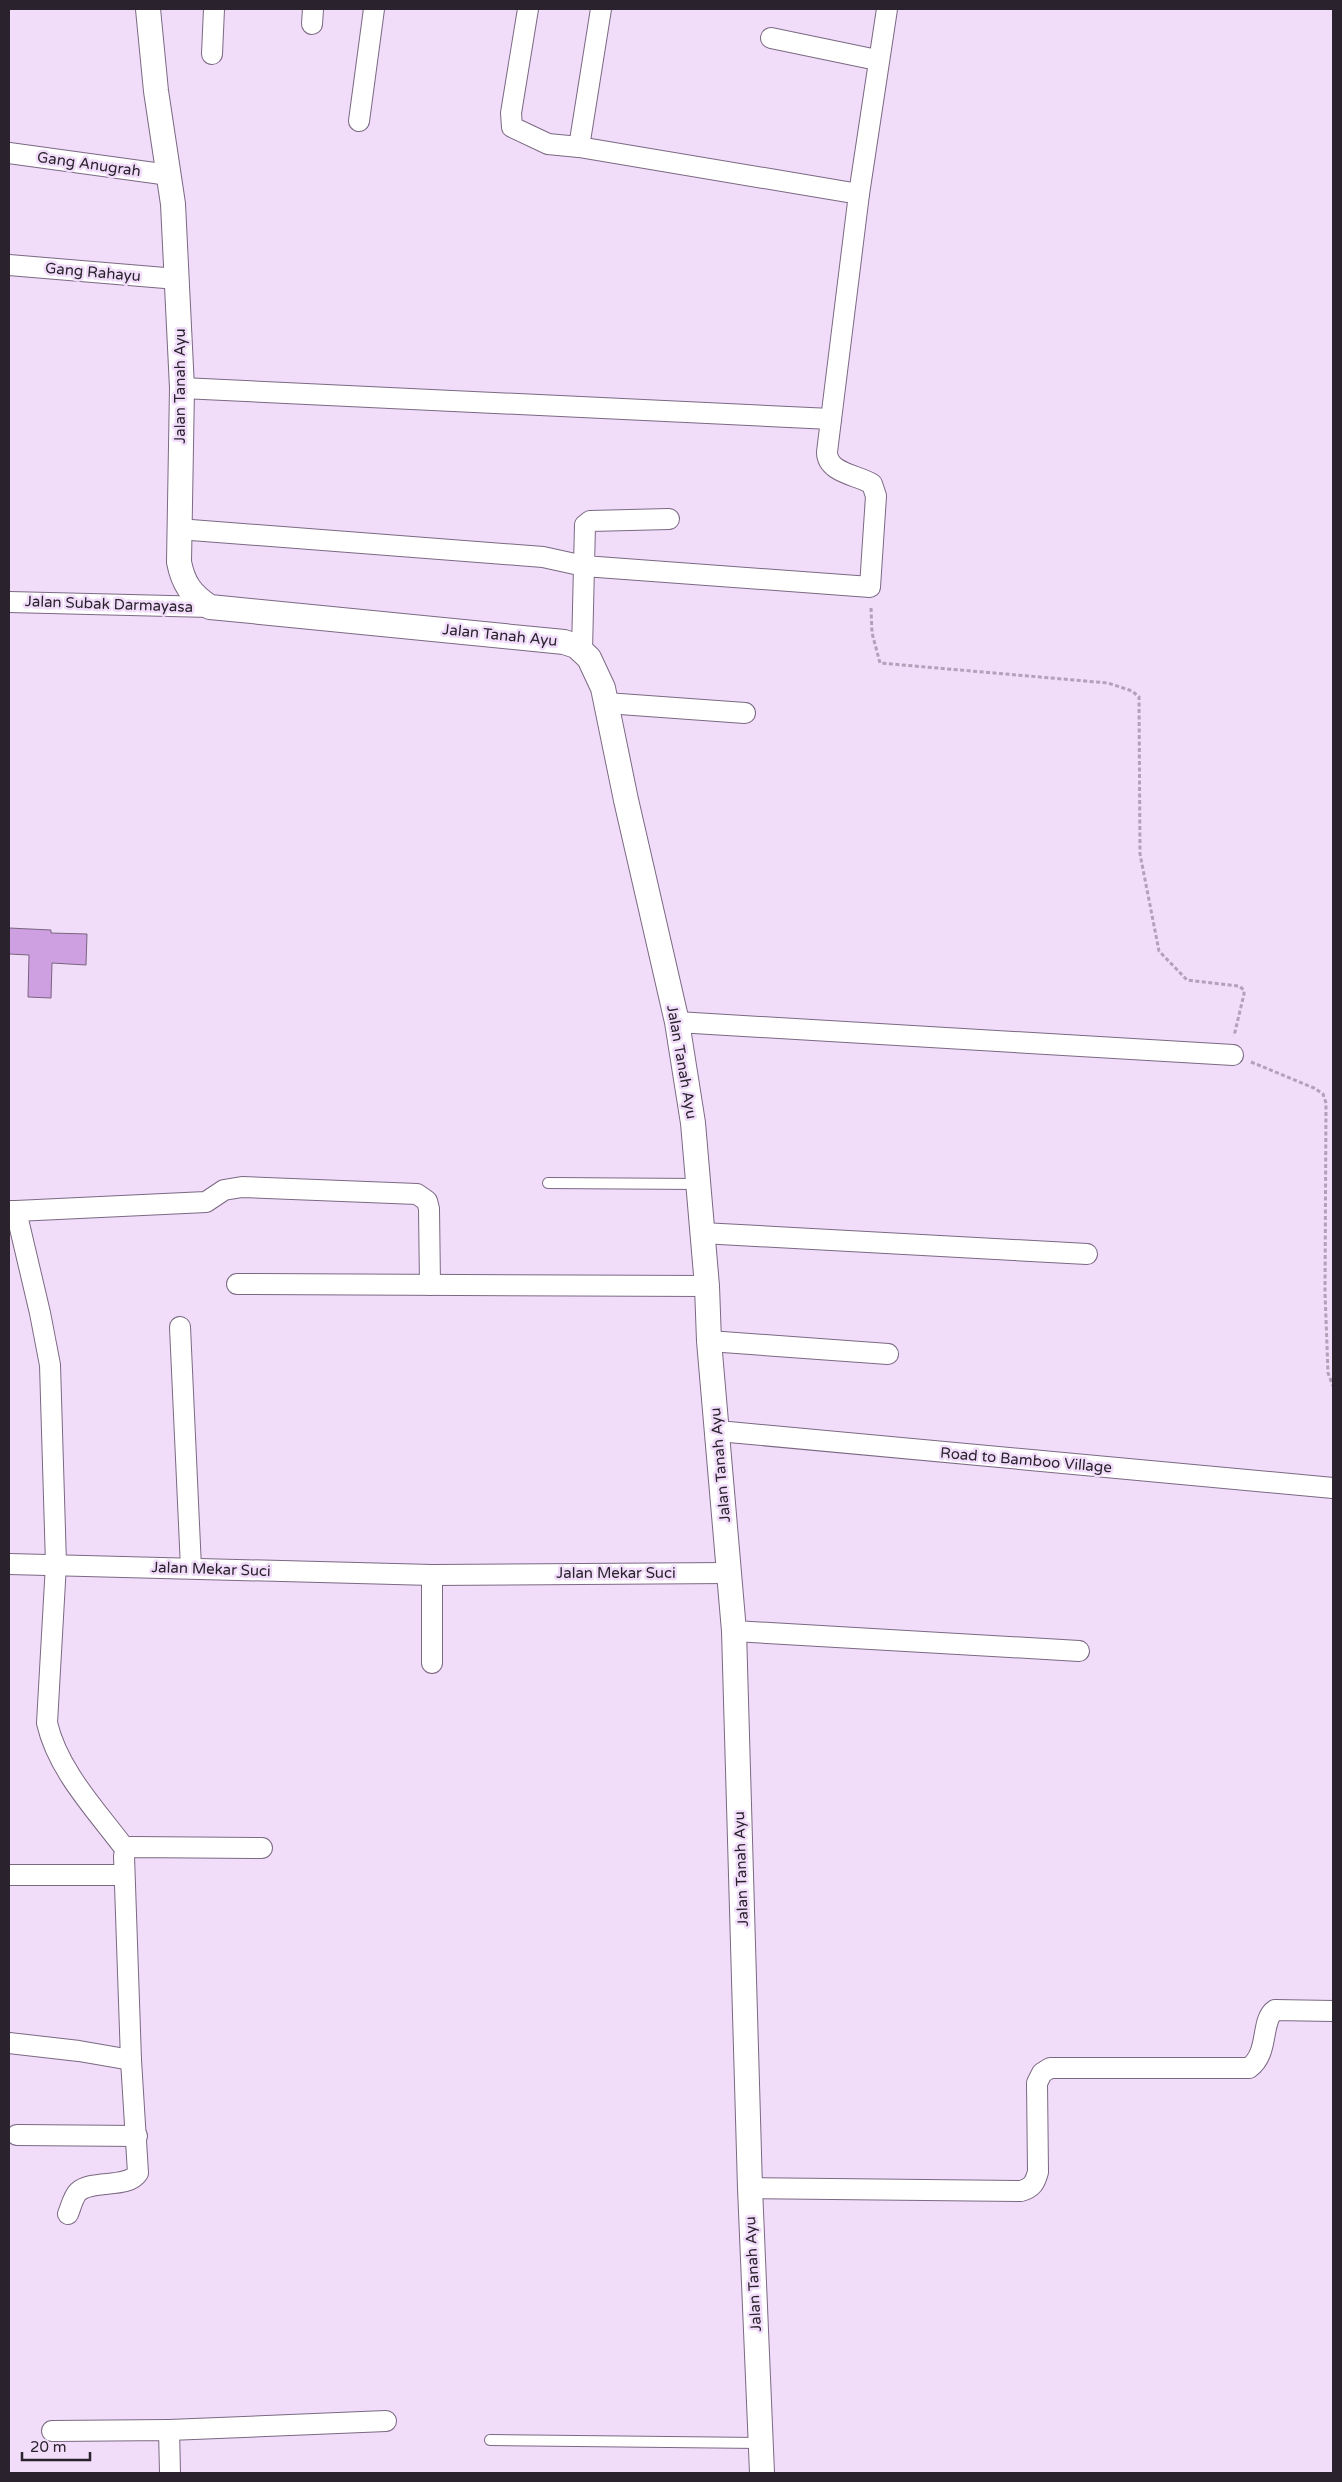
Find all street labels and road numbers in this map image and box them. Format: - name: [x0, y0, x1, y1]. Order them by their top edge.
- street label: Gang Anugrah: [36, 148, 142, 180]
- street label: Gang Rahayu: [44, 259, 142, 285]
- street label: Jalan Tanah Ayu: [171, 328, 189, 444]
- street label: Jalan Subak Darmayasa: [25, 592, 193, 616]
- street label: Jalan Tanah Ayu: [442, 620, 558, 650]
- street label: Jalan Tanah Ayu: [663, 1004, 701, 1120]
- street label: Jalan Tanah Ayu: [706, 1407, 734, 1523]
- street label: Road to Bamboo Village: [939, 1444, 1113, 1476]
- street label: Jalan Mekar Suci: [151, 1558, 271, 1580]
- street label: Jalan Mekar Suci: [556, 1564, 676, 1582]
- street label: Jalan Tanah Ayu: [730, 1811, 752, 1927]
- street label: Jalan Tanah Ayu: [741, 2216, 765, 2332]

